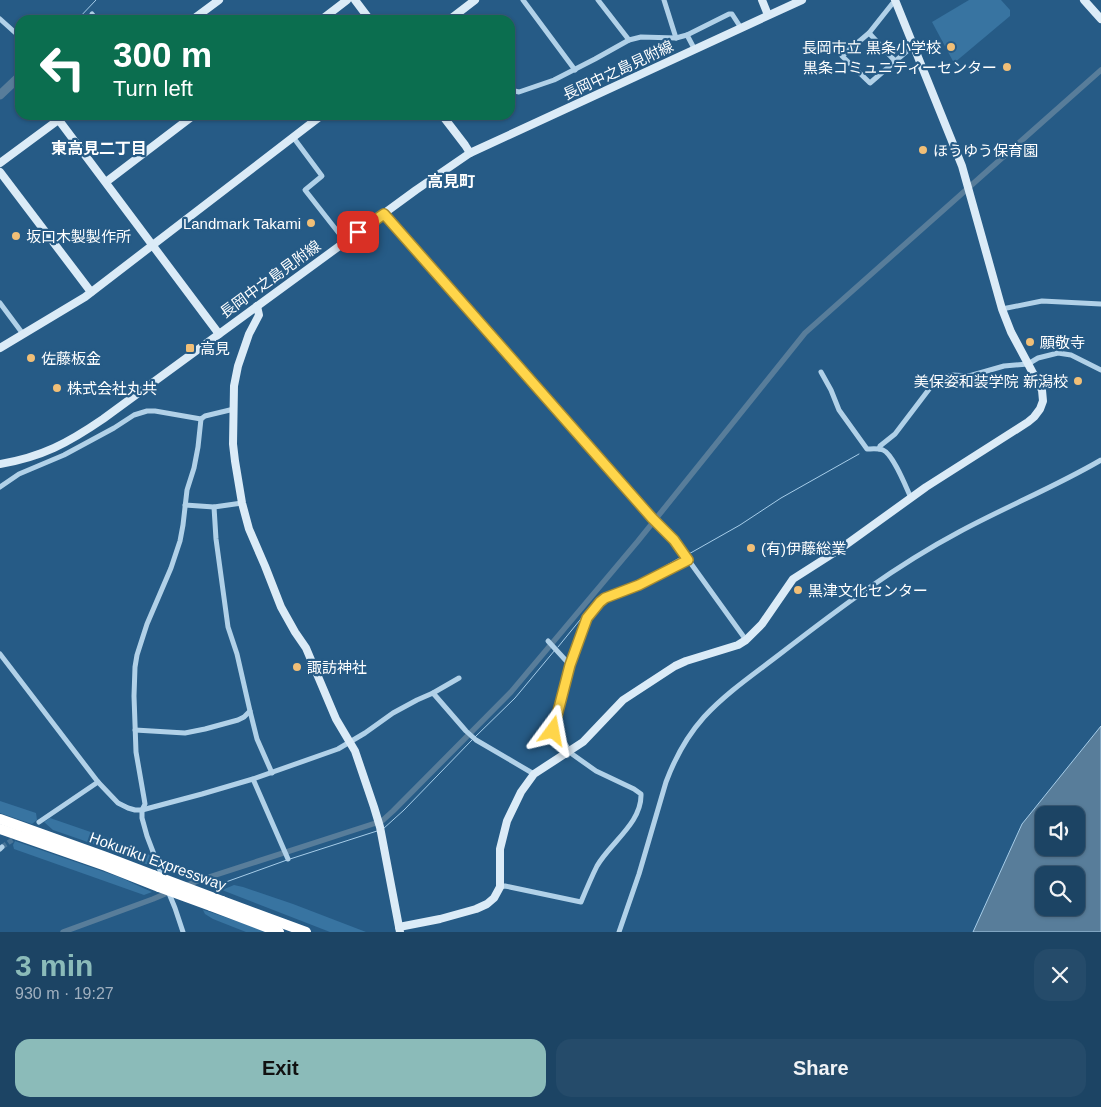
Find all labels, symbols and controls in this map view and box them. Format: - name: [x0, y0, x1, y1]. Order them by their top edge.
- icon: left: [30, 35, 95, 100]
- text: 300 m: [113, 35, 212, 74]
- street label: 長岡中之島見附線: [560, 37, 676, 103]
- place label: 長岡市立 黒条小学校: [802, 39, 941, 56]
- marker: 長岡市立 黒条小学校: [945, 41, 957, 53]
- place label: 黒条コミュニティーセンター: [803, 59, 997, 76]
- marker: 黒条コミュニティーセンター: [1001, 61, 1013, 73]
- text: Turn left: [113, 76, 193, 101]
- district label: 東高見二丁目: [51, 140, 147, 157]
- place label: ほうゆう保育園: [933, 142, 1038, 159]
- marker: ほうゆう保育園: [917, 144, 929, 156]
- district label: 高見町: [427, 173, 475, 190]
- pin: [337, 211, 379, 253]
- place label: Landmark Takami: [183, 215, 301, 232]
- marker: Landmark Takami: [305, 217, 317, 229]
- icon: arrive: [344, 218, 372, 246]
- place label: 坂口木製製作所: [26, 228, 131, 245]
- marker: 坂口木製製作所: [10, 230, 22, 242]
- street label: 長岡中之島見附線: [216, 237, 324, 321]
- place label: 願敬寺: [1040, 334, 1085, 351]
- marker: 願敬寺: [1024, 336, 1036, 348]
- place label: 高見: [200, 340, 230, 357]
- marker: 高見: [184, 342, 196, 354]
- place label: 佐藤板金: [41, 350, 101, 367]
- marker: 佐藤板金: [25, 352, 37, 364]
- place label: 美保姿和装学院 新潟校: [914, 373, 1068, 390]
- marker: 美保姿和装学院 新潟校: [1072, 375, 1084, 387]
- place label: 株式会社丸共: [67, 380, 157, 397]
- marker: 株式会社丸共: [51, 382, 63, 394]
- place label: (有)伊藤総業: [761, 540, 846, 557]
- marker: (有)伊藤総業: [745, 542, 757, 554]
- place label: 黒津文化センター: [808, 582, 928, 599]
- marker: 黒津文化センター: [792, 584, 804, 596]
- place label: 諏訪神社: [307, 659, 367, 676]
- marker: 諏訪神社: [291, 661, 303, 673]
- position arrow: [526, 704, 578, 756]
- map controls: [1035, 806, 1085, 916]
- button: sound: [1035, 806, 1085, 856]
- street label: Hokuriku Expressway: [87, 828, 229, 894]
- button: search: [1035, 866, 1085, 916]
- text: 3 min: [15, 949, 93, 982]
- button: close: [1034, 949, 1086, 1001]
- text: 930 m · 19:27: [15, 985, 114, 1002]
- button: Exit: [15, 1039, 546, 1097]
- button: Share: [556, 1039, 1086, 1097]

